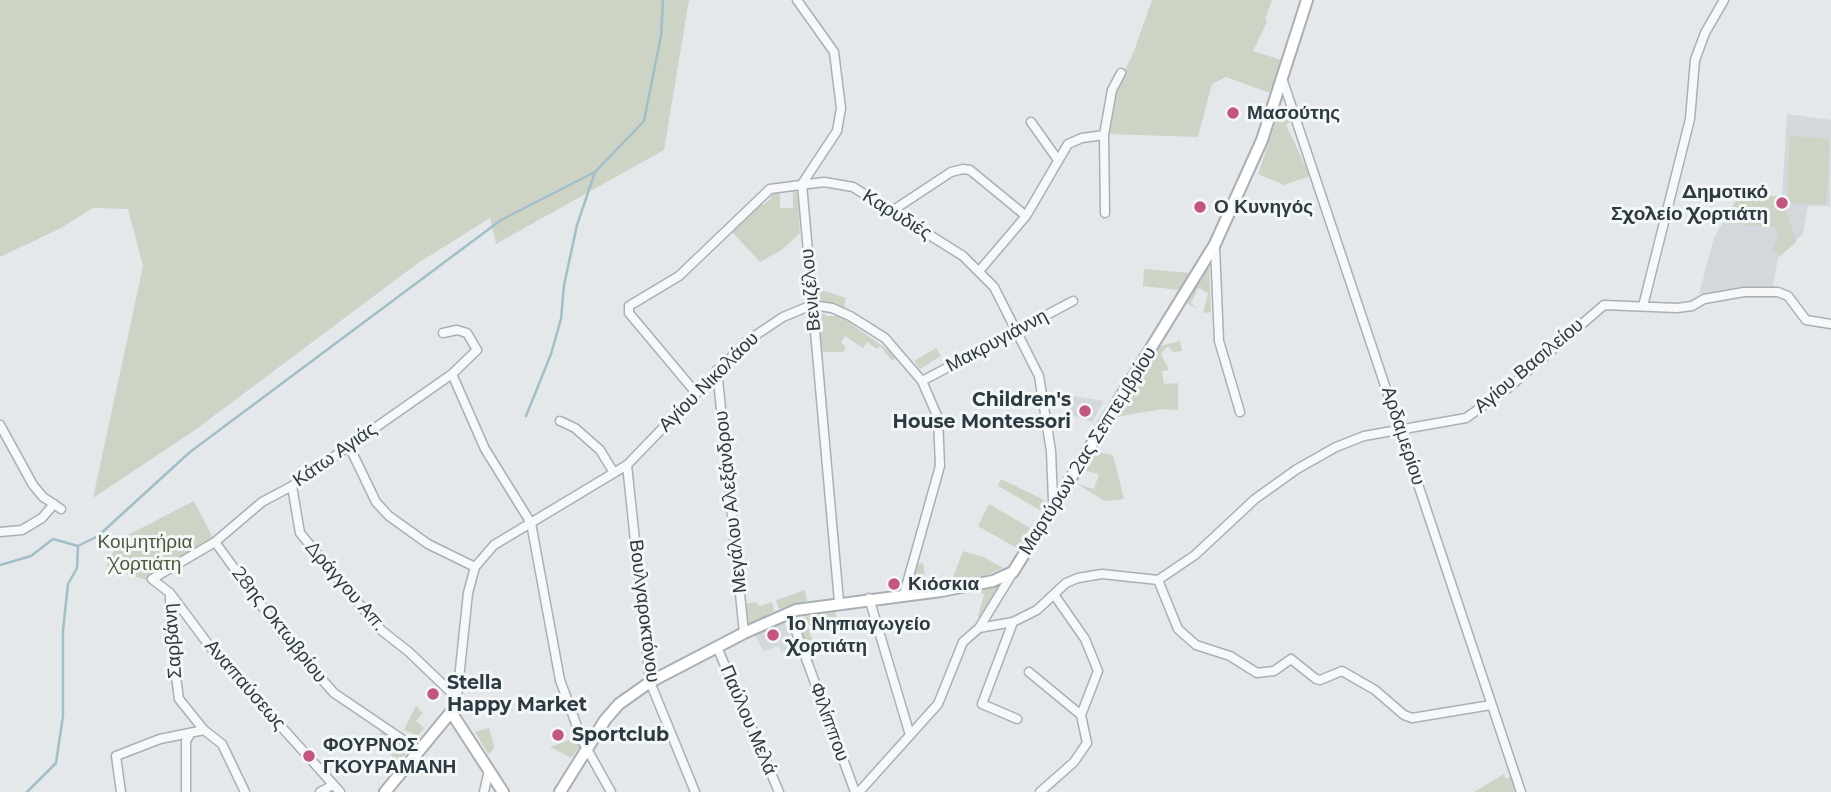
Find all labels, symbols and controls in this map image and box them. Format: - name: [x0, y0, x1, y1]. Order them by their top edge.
- place label: Μασούτης: [1247, 102, 1340, 124]
- marker: Μασούτης: [1225, 105, 1241, 121]
- place label: Δημοτικό Σχολείο Χορτιάτη: [1611, 181, 1768, 225]
- street label: Καρυδιές: [858, 185, 936, 245]
- marker: Δημοτικό Σχολείο Χορτιάτη: [1774, 195, 1790, 211]
- place label: Ο Κυνηγός: [1214, 196, 1313, 218]
- marker: Ο Κυνηγός: [1192, 199, 1208, 215]
- street label: Βενιζέλου: [796, 248, 826, 332]
- street label: Μακρυγιάννη: [942, 305, 1052, 377]
- street label: Αγίου Βασιλείου: [1470, 314, 1588, 418]
- street label: Αγίου Νικολάου: [654, 327, 764, 437]
- street label: Μαρτύρων 2ας Σεπτεμβρίου: [1014, 343, 1162, 559]
- street label: Αρδαμερίου: [1376, 384, 1430, 488]
- place label: Children's House Montessori: [893, 389, 1071, 433]
- marker: Children's House Montessori: [1077, 403, 1093, 419]
- street label: Μεγάλου Αλεξάνδρου: [710, 410, 752, 594]
- street label: Κάτω Αγιάς: [289, 418, 381, 492]
- park label: Κοιμητήρια Χορτιάτη: [98, 531, 192, 575]
- street label: Δράγγου Απ.: [300, 537, 390, 635]
- street label: Βουλγαροκτόνου: [624, 538, 664, 684]
- street label: 28ης Οκτωβρίου: [227, 562, 331, 688]
- place label: Κιόσκια: [908, 573, 979, 595]
- marker: Κιόσκια: [886, 576, 902, 592]
- street label: Σαρβάνη: [159, 603, 187, 679]
- place label: 1ο Νηπιαγωγείο Χορτιάτη: [787, 613, 931, 657]
- marker: 1ο Νηπιαγωγείο Χορτιάτη: [765, 627, 781, 643]
- street label: Αναπαύσεως: [200, 635, 290, 735]
- street label: Παύλου Μελά: [715, 662, 781, 778]
- place label: Stella Happy Market: [447, 672, 587, 716]
- street label: Φιλίππου: [804, 679, 854, 765]
- marker: Stella Happy Market: [425, 686, 441, 702]
- place label: Sportclub: [572, 724, 669, 746]
- marker: Sportclub: [550, 727, 566, 743]
- place label: ΦΟΥΡΝΟΣ ΓΚΟΥΡΑΜΑΝΗ: [323, 734, 456, 778]
- marker: ΦΟΥΡΝΟΣ ΓΚΟΥΡΑΜΑΝΗ: [301, 748, 317, 764]

